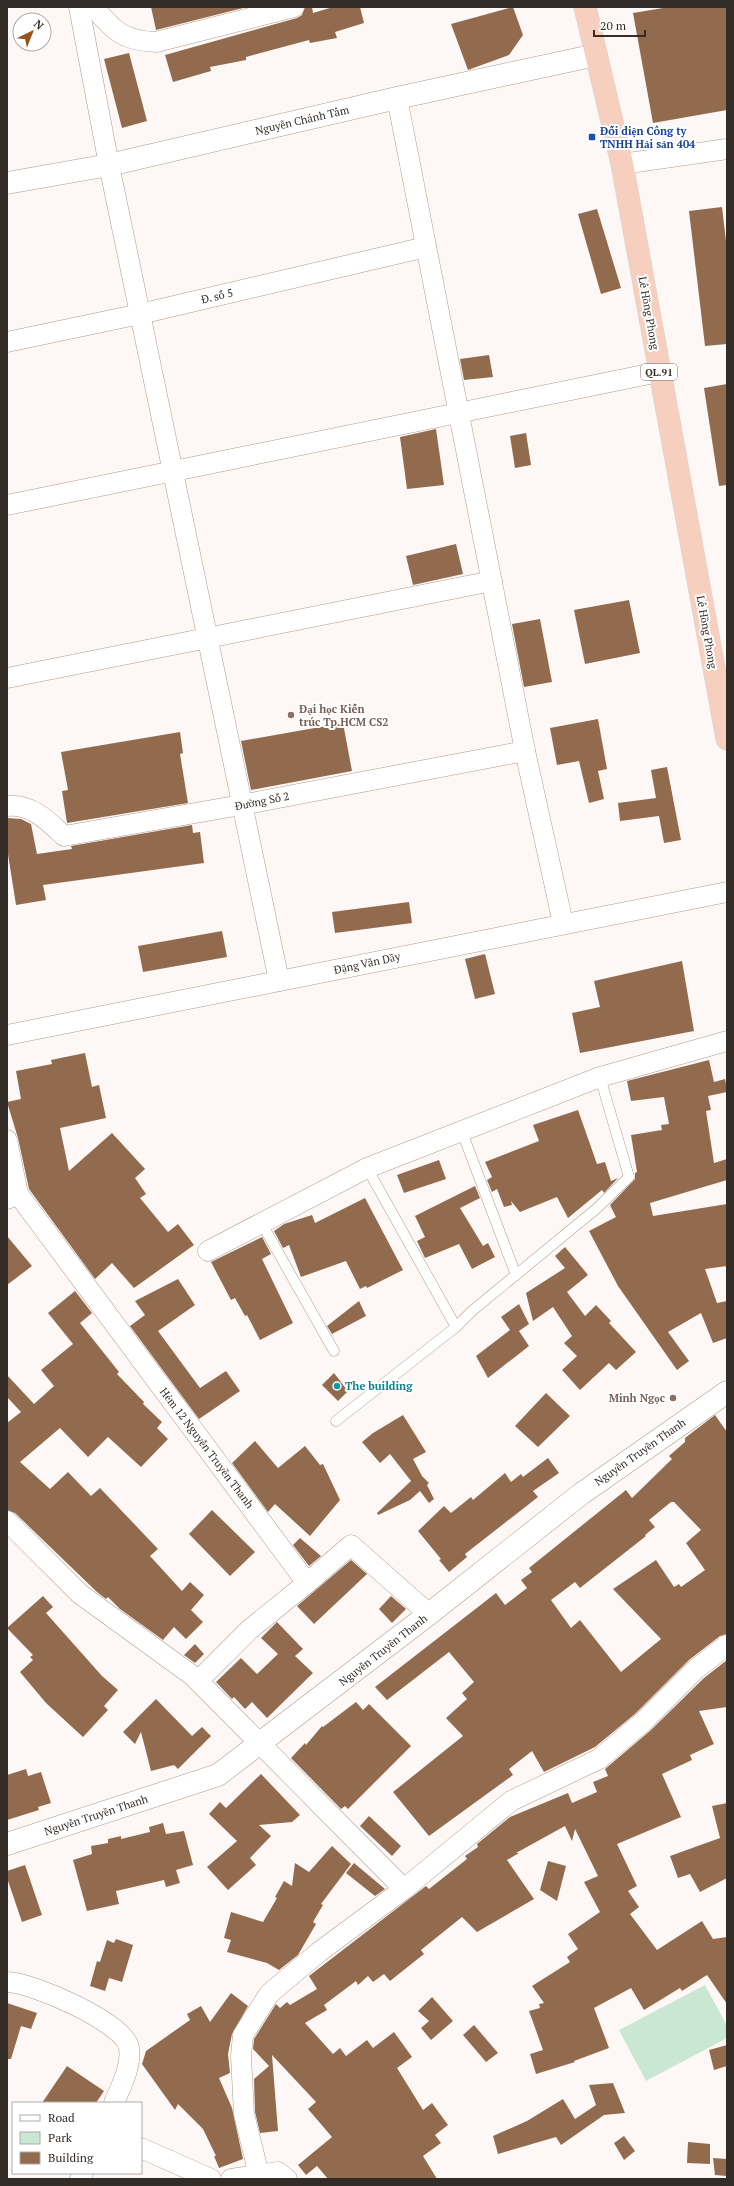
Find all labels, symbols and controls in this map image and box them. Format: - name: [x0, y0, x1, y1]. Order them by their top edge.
- north arrow: [12, 12, 52, 52]
- scale bar: [594, 12, 645, 38]
- text: N: [31, 17, 47, 33]
- text: 20 m: [600, 18, 627, 33]
- street label: Nguyễn Chánh Tâm: [254, 102, 351, 138]
- place label: Đối diện Công ty TNHH Hải sản 404: [600, 124, 696, 151]
- marker: Đối diện Công ty TNHH Hải sản 404: [587, 132, 597, 142]
- street label: Lê Hồng Phong: [636, 275, 662, 351]
- street label: Đ. số 5: [200, 286, 234, 306]
- road number: QL.91: [641, 364, 677, 380]
- street label: Lê Hồng Phong: [694, 594, 720, 670]
- place label: Đại học Kiến trúc Tp.HCM CS2: [299, 702, 389, 729]
- marker: Đại học Kiến trúc Tp.HCM CS2: [286, 710, 296, 720]
- street label: Đường Số 2: [234, 789, 291, 813]
- street label: Đặng Văn Dầy: [333, 949, 402, 977]
- place label: The building: [345, 1379, 413, 1393]
- marker: The building: [332, 1381, 342, 1391]
- street label: Hẻm 12 Nguyễn Truyền Thanh: [157, 1385, 257, 1512]
- place label: Minh Ngọc: [609, 1391, 666, 1405]
- marker: Minh Ngọc: [668, 1393, 678, 1403]
- street label: Nguyễn Truyền Thanh: [592, 1415, 689, 1489]
- street label: Nguyễn Truyền Thanh: [336, 1611, 430, 1689]
- street label: Nguyễn Truyền Thanh: [42, 1791, 150, 1838]
- legend: [12, 2102, 142, 2174]
- text: Road: [48, 2110, 75, 2125]
- text: Park: [48, 2130, 73, 2145]
- text: Building: [48, 2150, 94, 2165]

